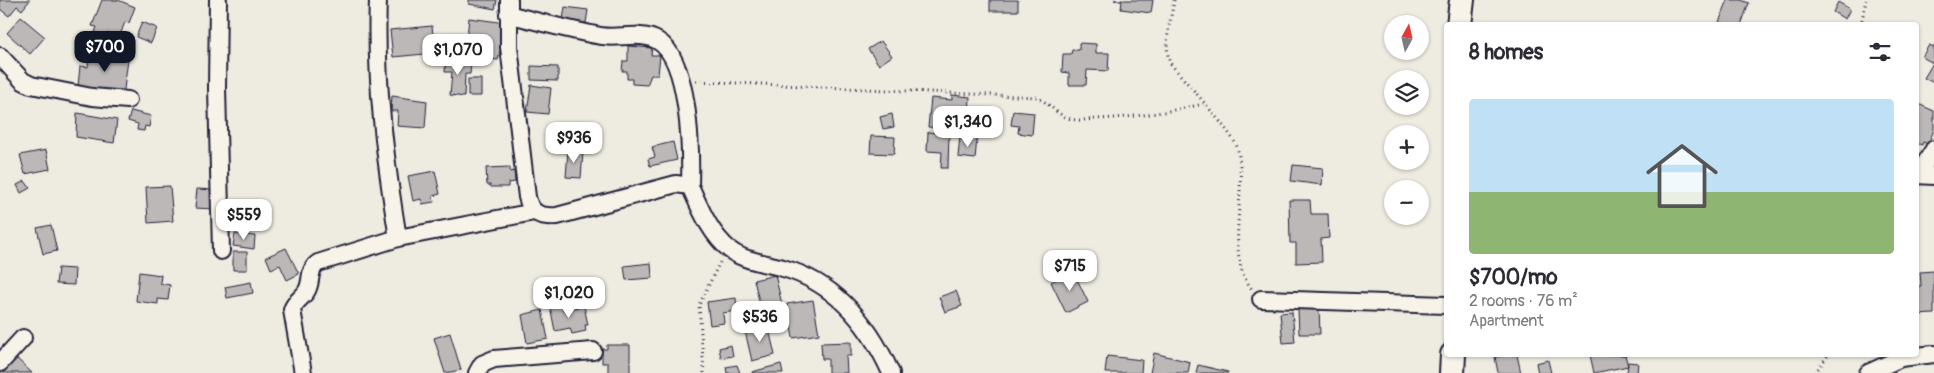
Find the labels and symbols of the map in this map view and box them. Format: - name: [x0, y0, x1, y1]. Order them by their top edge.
- north arrow: [1384, 15, 1429, 60]
- pin: $700: [75, 30, 135, 73]
- pin: $1,070: [417, 34, 499, 76]
- pin: $1,340: [927, 106, 1009, 148]
- pin: $936: [544, 121, 604, 164]
- pin: $559: [214, 198, 274, 241]
- pin: $715: [1040, 250, 1100, 292]
- pin: $1,020: [528, 276, 610, 319]
- pin: $536: [730, 300, 790, 343]

